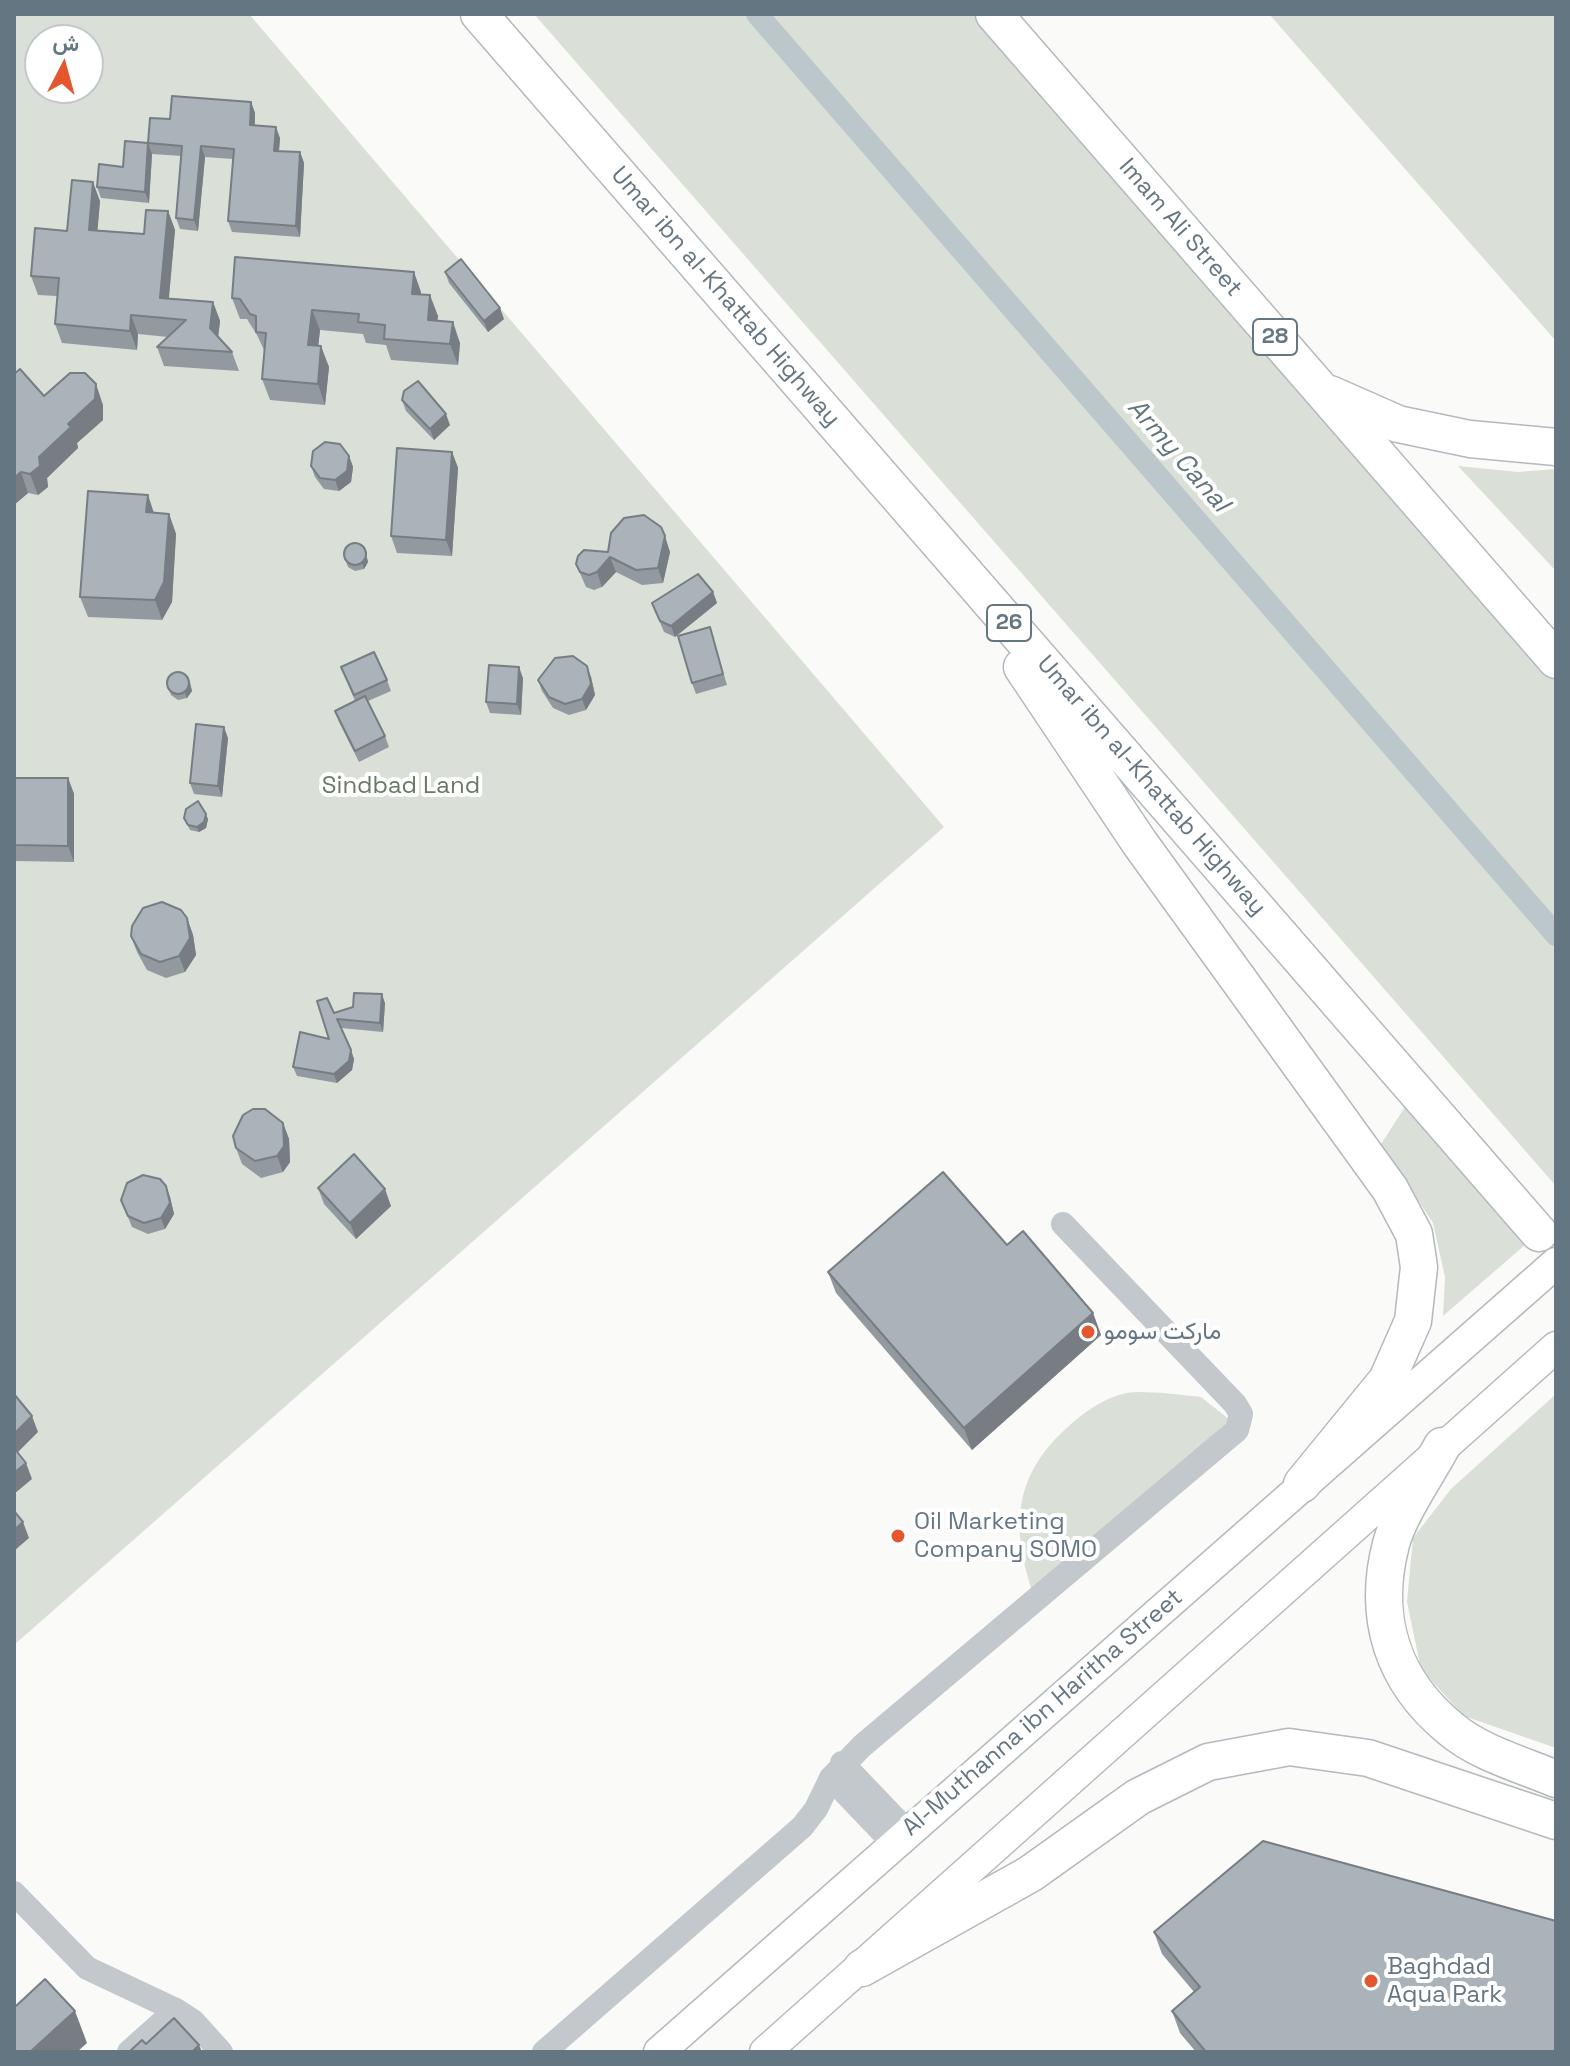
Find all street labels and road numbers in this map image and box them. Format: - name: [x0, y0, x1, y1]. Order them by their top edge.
- street label: Imam Ali Street: [1112, 153, 1248, 303]
- street label: Umar ibn al-Khattab Highway: [604, 161, 846, 433]
- road number: 28: [1253, 319, 1297, 355]
- road number: 26: [987, 605, 1031, 641]
- street label: Umar ibn al-Khattab Highway: [1030, 650, 1272, 922]
- street label: Al-Muthanna ibn Haritha Street: [897, 1583, 1189, 1843]

